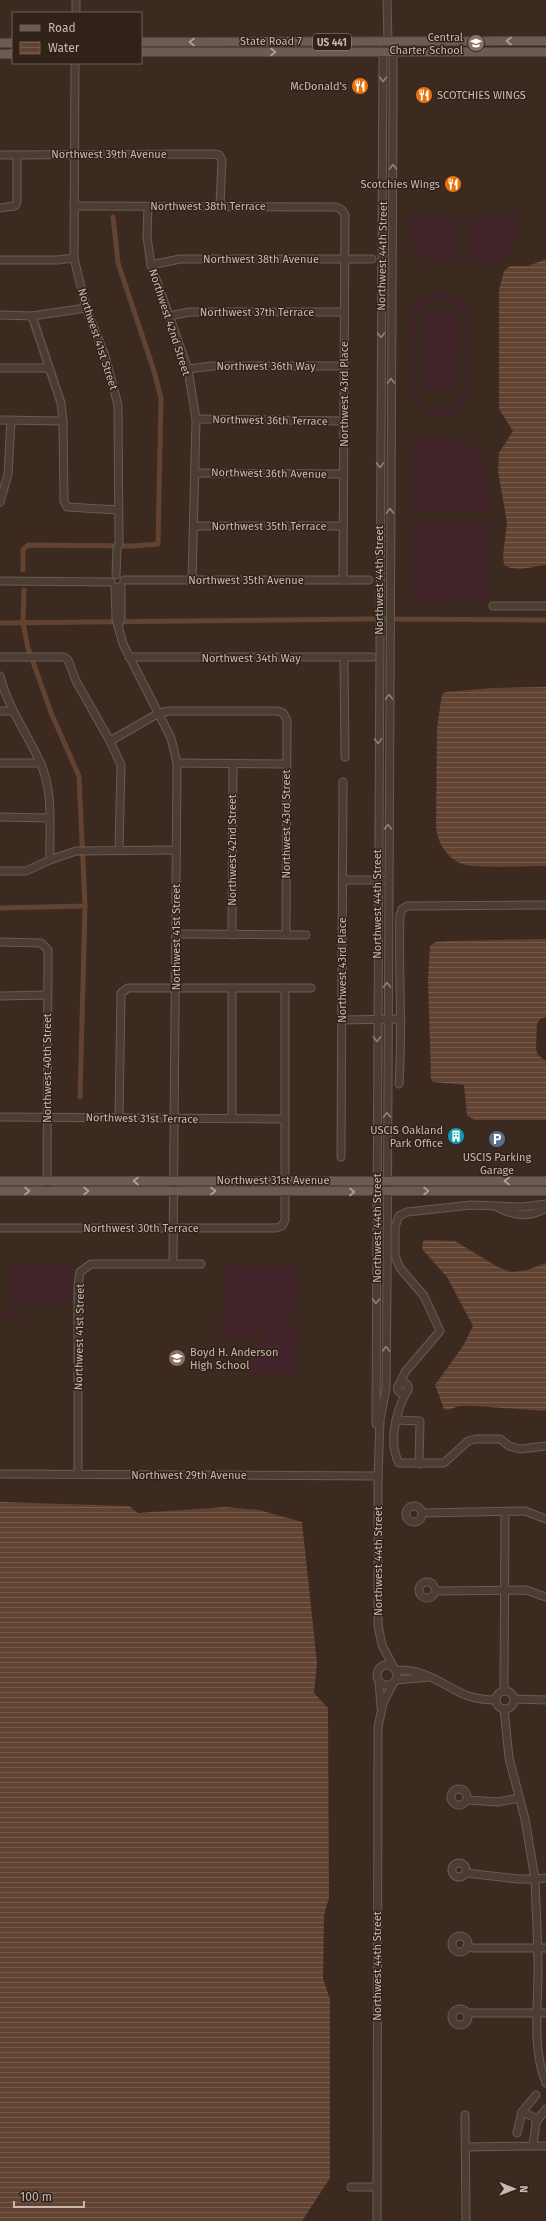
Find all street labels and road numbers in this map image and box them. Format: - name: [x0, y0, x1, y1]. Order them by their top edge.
- road number: US 441: [313, 34, 351, 50]
- street label: State Road 7: [240, 35, 302, 48]
- street label: Northwest 39th Avenue: [51, 148, 167, 161]
- street label: Northwest 38th Terrace: [150, 200, 266, 213]
- street label: Northwest 44th Street: [375, 201, 390, 311]
- street label: Northwest 38th Avenue: [203, 253, 319, 266]
- street label: Northwest 42nd Street: [146, 267, 193, 377]
- street label: Northwest 41st Street: [75, 287, 120, 392]
- street label: Northwest 37th Terrace: [200, 306, 314, 319]
- street label: Northwest 43rd Place: [338, 341, 351, 447]
- street label: Northwest 36th Way: [216, 360, 316, 373]
- street label: Northwest 36th Terrace: [212, 413, 328, 428]
- street label: Northwest 36th Avenue: [211, 466, 327, 481]
- street label: Northwest 35th Terrace: [212, 520, 326, 533]
- street label: Northwest 44th Street: [373, 525, 386, 635]
- street label: Northwest 35th Avenue: [188, 574, 304, 587]
- street label: Northwest 34th Way: [201, 652, 301, 665]
- street label: Northwest 43rd Street: [280, 770, 293, 878]
- street label: Northwest 42nd Street: [226, 794, 239, 906]
- street label: Northwest 44th Street: [371, 849, 384, 959]
- street label: Northwest 41st Street: [170, 884, 183, 990]
- street label: Northwest 43rd Place: [336, 917, 349, 1023]
- street label: Northwest 40th Street: [41, 1013, 54, 1123]
- street label: Northwest 31st Terrace: [86, 1111, 198, 1126]
- street label: Northwest 44th Street: [371, 1173, 384, 1283]
- street label: Northwest 31st Avenue: [216, 1174, 330, 1187]
- street label: Northwest 30th Terrace: [83, 1222, 199, 1235]
- street label: Northwest 41st Street: [72, 1284, 87, 1390]
- street label: Northwest 29th Avenue: [131, 1469, 247, 1482]
- street label: Northwest 44th Street: [372, 1506, 385, 1616]
- street label: Northwest 44th Street: [371, 1911, 384, 2021]

